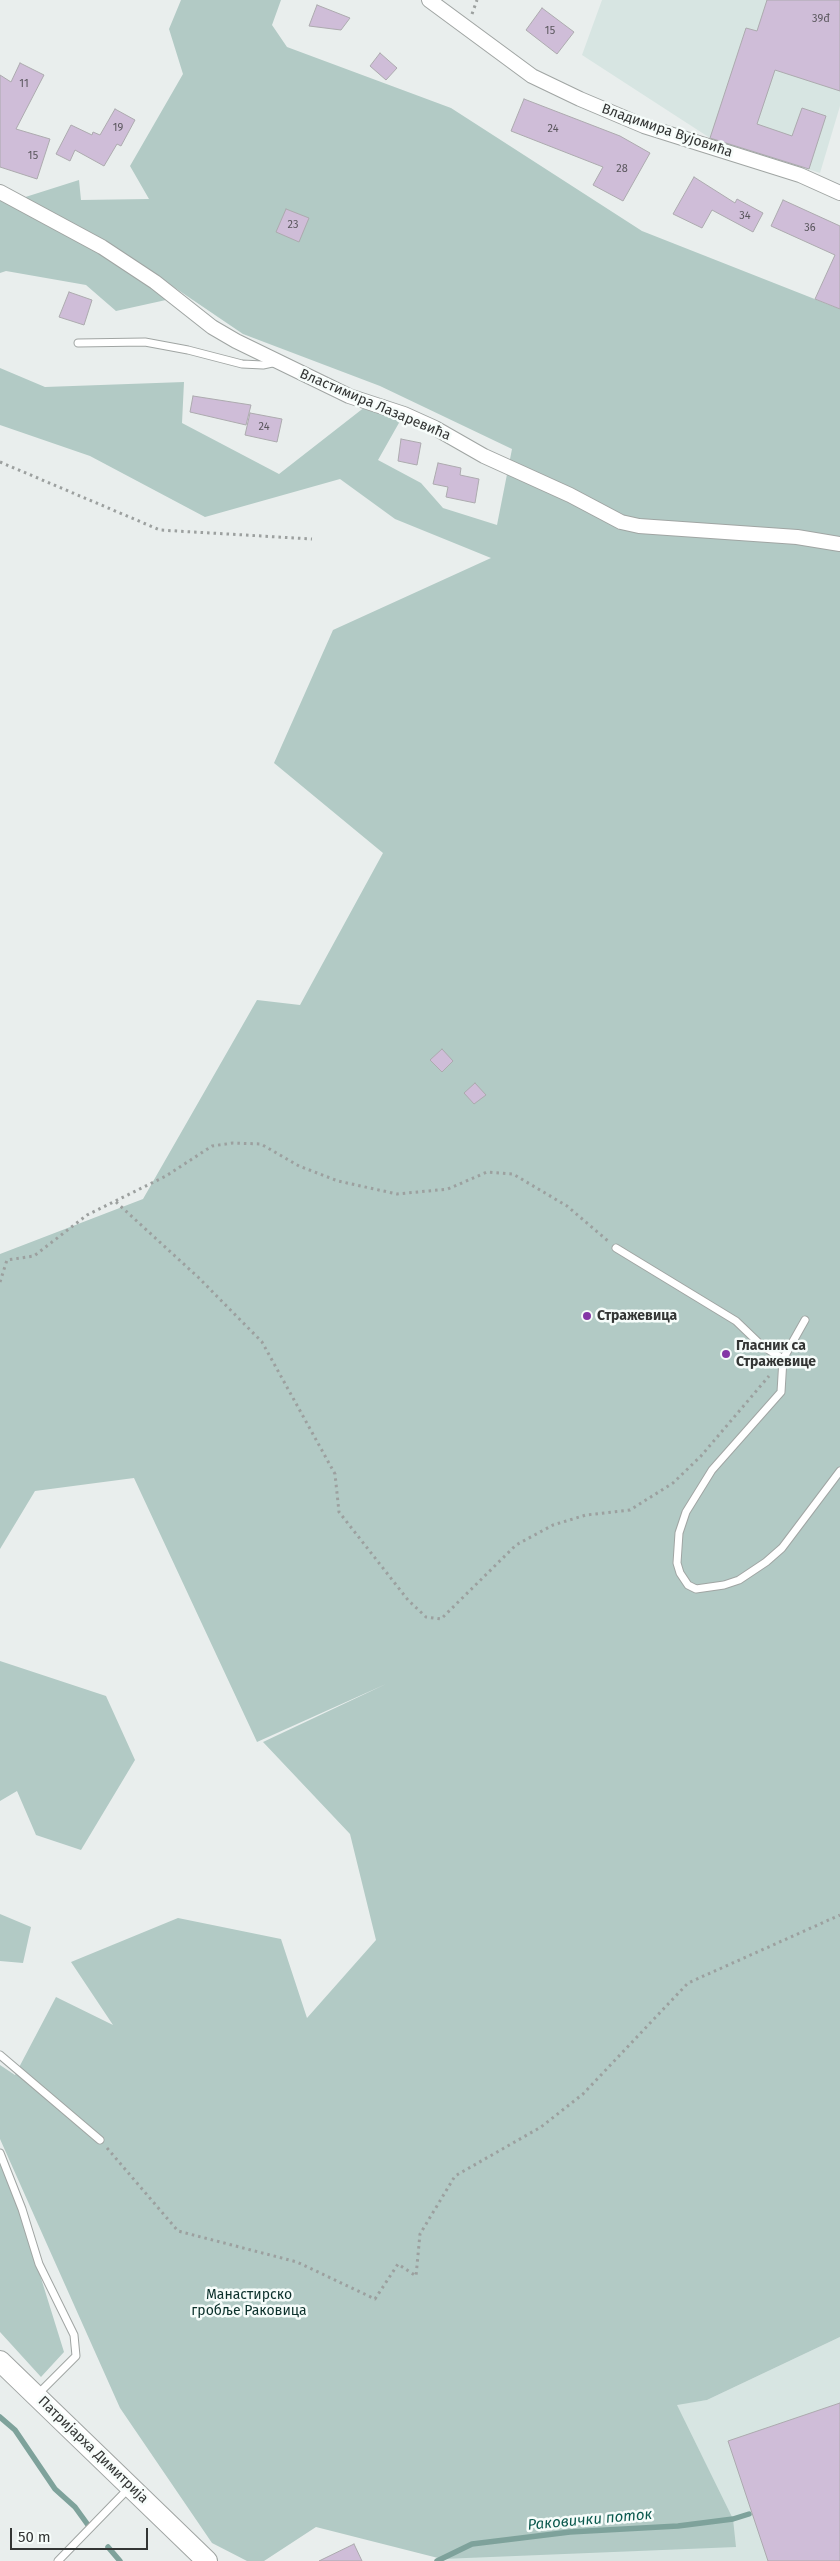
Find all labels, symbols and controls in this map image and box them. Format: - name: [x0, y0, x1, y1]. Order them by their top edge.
- house number: 39đ: [812, 12, 830, 26]
- house number: 15: [545, 24, 555, 38]
- house number: 11: [19, 77, 29, 91]
- street label: Владимира Вујовића: [599, 101, 735, 161]
- house number: 19: [113, 121, 123, 135]
- house number: 24: [548, 122, 558, 136]
- house number: 15: [28, 149, 38, 163]
- house number: 28: [616, 162, 628, 176]
- house number: 34: [739, 209, 751, 223]
- house number: 23: [288, 218, 298, 232]
- house number: 36: [804, 221, 816, 235]
- street label: Властимира Лазаревића: [297, 366, 453, 444]
- house number: 24: [259, 420, 269, 434]
- place label: Стражевица: [597, 1308, 677, 1324]
- marker: Стражевица: [581, 1310, 593, 1322]
- place label: Гласник са Стражевице: [736, 1338, 816, 1370]
- marker: Гласник са Стражевице: [720, 1348, 732, 1360]
- park label: Манастирско гробље Раковица: [191, 2287, 307, 2320]
- street label: Патријарха Димитрија: [34, 2393, 152, 2507]
- water label: Раковички поток: [527, 2506, 653, 2534]
- scale bar: [12, 2518, 150, 2550]
- text: 50 m: [18, 2528, 51, 2546]

